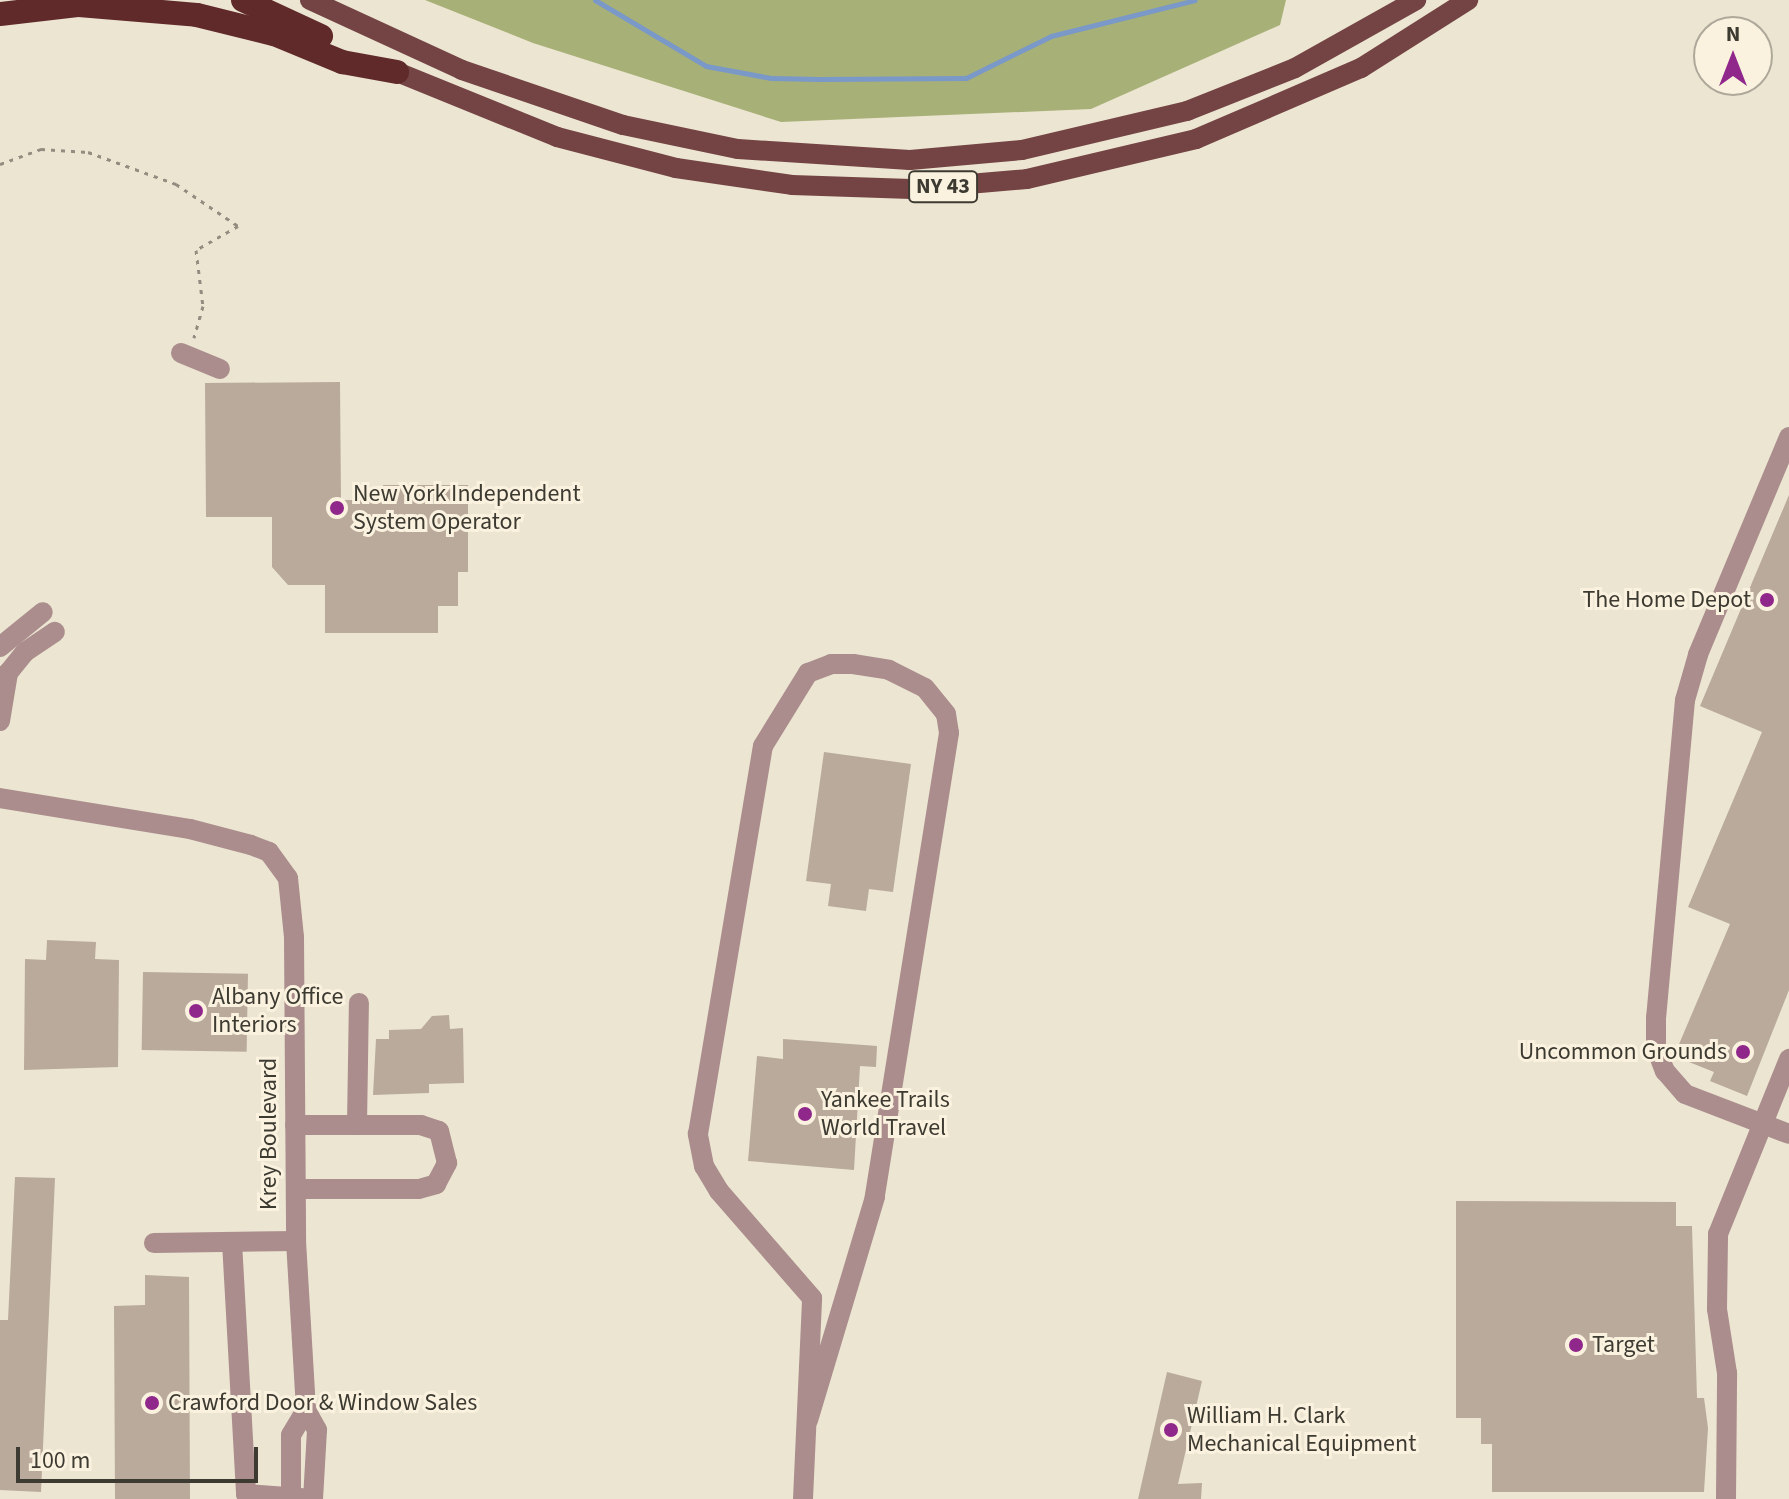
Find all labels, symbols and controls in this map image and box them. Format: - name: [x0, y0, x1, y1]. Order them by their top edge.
- north arrow: [1693, 16, 1773, 96]
- text: N: [1726, 18, 1740, 50]
- road number: NY 43: [907, 169, 979, 205]
- place label: New York Independent System Operator: [353, 480, 581, 536]
- marker: New York Independent System Operator: [328, 499, 346, 517]
- place label: The Home Depot: [1582, 586, 1751, 614]
- marker: The Home Depot: [1758, 591, 1776, 609]
- place label: Albany Office Interiors: [212, 983, 343, 1039]
- marker: Albany Office Interiors: [187, 1002, 205, 1020]
- place label: Uncommon Grounds: [1519, 1038, 1727, 1066]
- marker: Uncommon Grounds: [1734, 1043, 1752, 1061]
- street label: Krey Boulevard: [255, 1058, 283, 1210]
- place label: Yankee Trails World Travel: [821, 1086, 950, 1142]
- marker: Yankee Trails World Travel: [796, 1105, 814, 1123]
- place label: Target: [1592, 1331, 1655, 1359]
- marker: Target: [1567, 1336, 1585, 1354]
- place label: Crawford Door & Window Sales: [168, 1389, 477, 1417]
- marker: Crawford Door & Window Sales: [143, 1394, 161, 1412]
- place label: William H. Clark Mechanical Equipment: [1187, 1402, 1416, 1458]
- marker: William H. Clark Mechanical Equipment: [1162, 1421, 1180, 1439]
- scale bar: [20, 1431, 262, 1481]
- text: 100 m: [30, 1443, 90, 1478]

